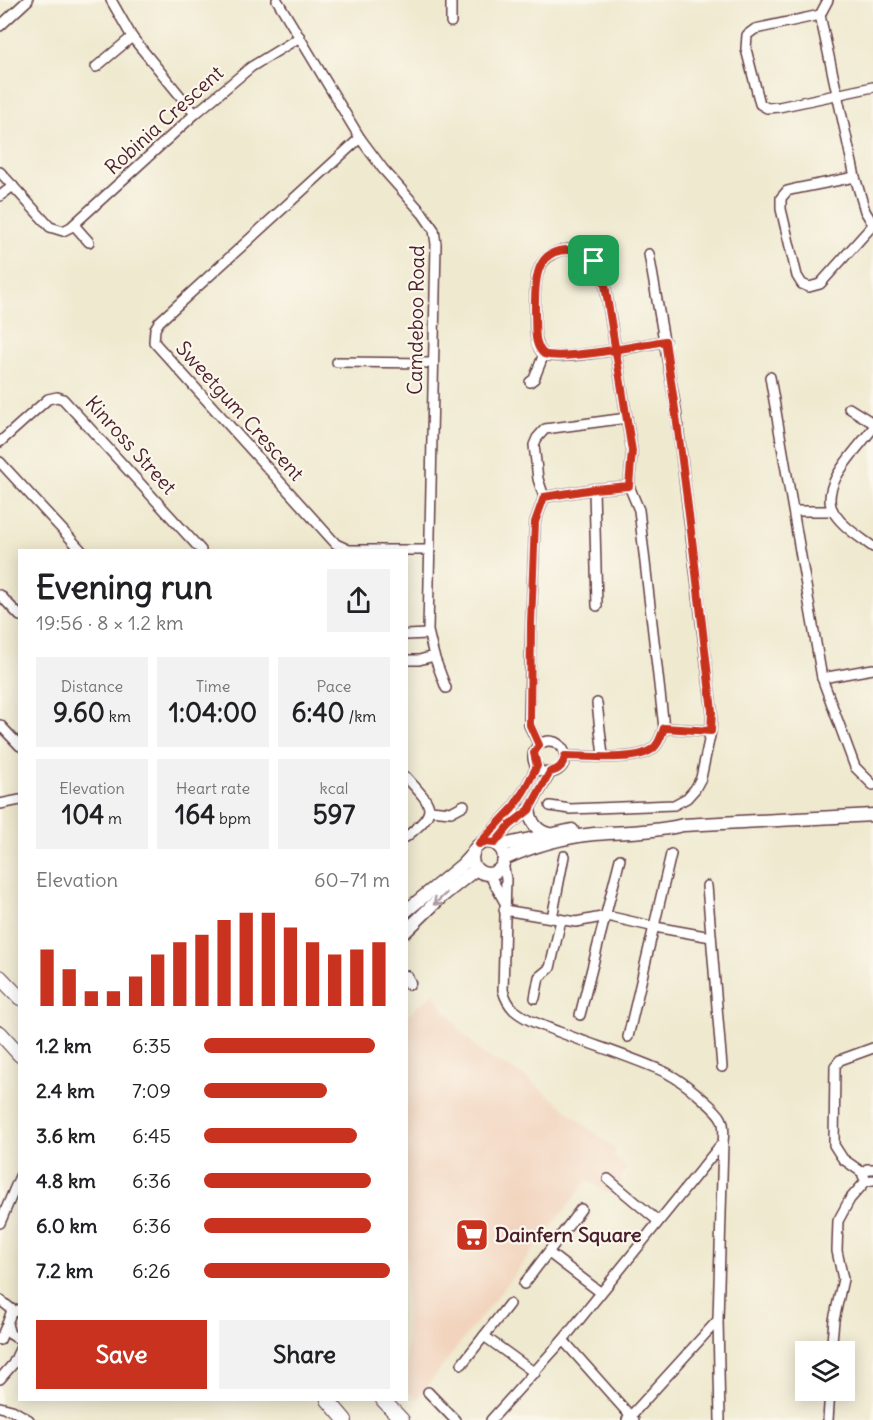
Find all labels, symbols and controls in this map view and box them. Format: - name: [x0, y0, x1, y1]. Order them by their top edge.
- street label: Robinia Crescent: [99, 60, 228, 179]
- pin: [568, 235, 619, 286]
- icon: arrive: [577, 244, 610, 277]
- street label: Camdeboo Road: [402, 245, 429, 395]
- street label: Sweetgum Crescent: [171, 336, 310, 486]
- street label: Kinross Street: [81, 390, 182, 499]
- text: Evening run: [36, 566, 212, 608]
- button: share: [327, 569, 390, 632]
- text: 19:56 · 8 × 1.2 km: [36, 610, 184, 635]
- text: Distance: [61, 676, 123, 696]
- text: Time: [196, 676, 230, 696]
- text: Pace: [317, 676, 351, 696]
- text: 9.60: [53, 696, 105, 729]
- text: 1:04:00: [169, 696, 257, 729]
- text: 6:40: [292, 696, 345, 729]
- text: km: [105, 706, 131, 726]
- text: /km: [345, 706, 376, 726]
- text: Elevation: [59, 778, 125, 798]
- text: Heart rate: [176, 778, 250, 798]
- text: kcal: [320, 778, 348, 798]
- text: 104: [62, 798, 104, 831]
- text: 164: [175, 798, 215, 831]
- text: 597: [313, 798, 355, 831]
- text: m: [104, 808, 122, 828]
- text: bpm: [215, 808, 251, 828]
- text: Elevation: [36, 867, 118, 892]
- text: 60–71 m: [314, 867, 390, 892]
- one-way arrow: [433, 892, 448, 906]
- text: 1.2 km: [36, 1033, 92, 1058]
- text: 6:35: [132, 1033, 171, 1058]
- text: 2.4 km: [36, 1078, 95, 1103]
- text: 7:09: [132, 1078, 171, 1103]
- text: 3.6 km: [36, 1123, 96, 1148]
- text: 6:45: [132, 1123, 171, 1148]
- text: 4.8 km: [36, 1168, 96, 1193]
- text: 6:36: [132, 1168, 171, 1193]
- text: 6.0 km: [36, 1213, 97, 1238]
- text: 6:36: [132, 1213, 171, 1238]
- supermarket icon: Dainfern Square: [454, 1217, 490, 1253]
- place label: Dainfern Square: [495, 1222, 642, 1247]
- text: 7.2 km: [36, 1258, 93, 1283]
- text: 6:26: [132, 1258, 171, 1283]
- button: Save: [36, 1320, 207, 1389]
- button: Share: [219, 1320, 390, 1389]
- map controls: [795, 1341, 855, 1401]
- button: layers: [795, 1341, 855, 1401]

